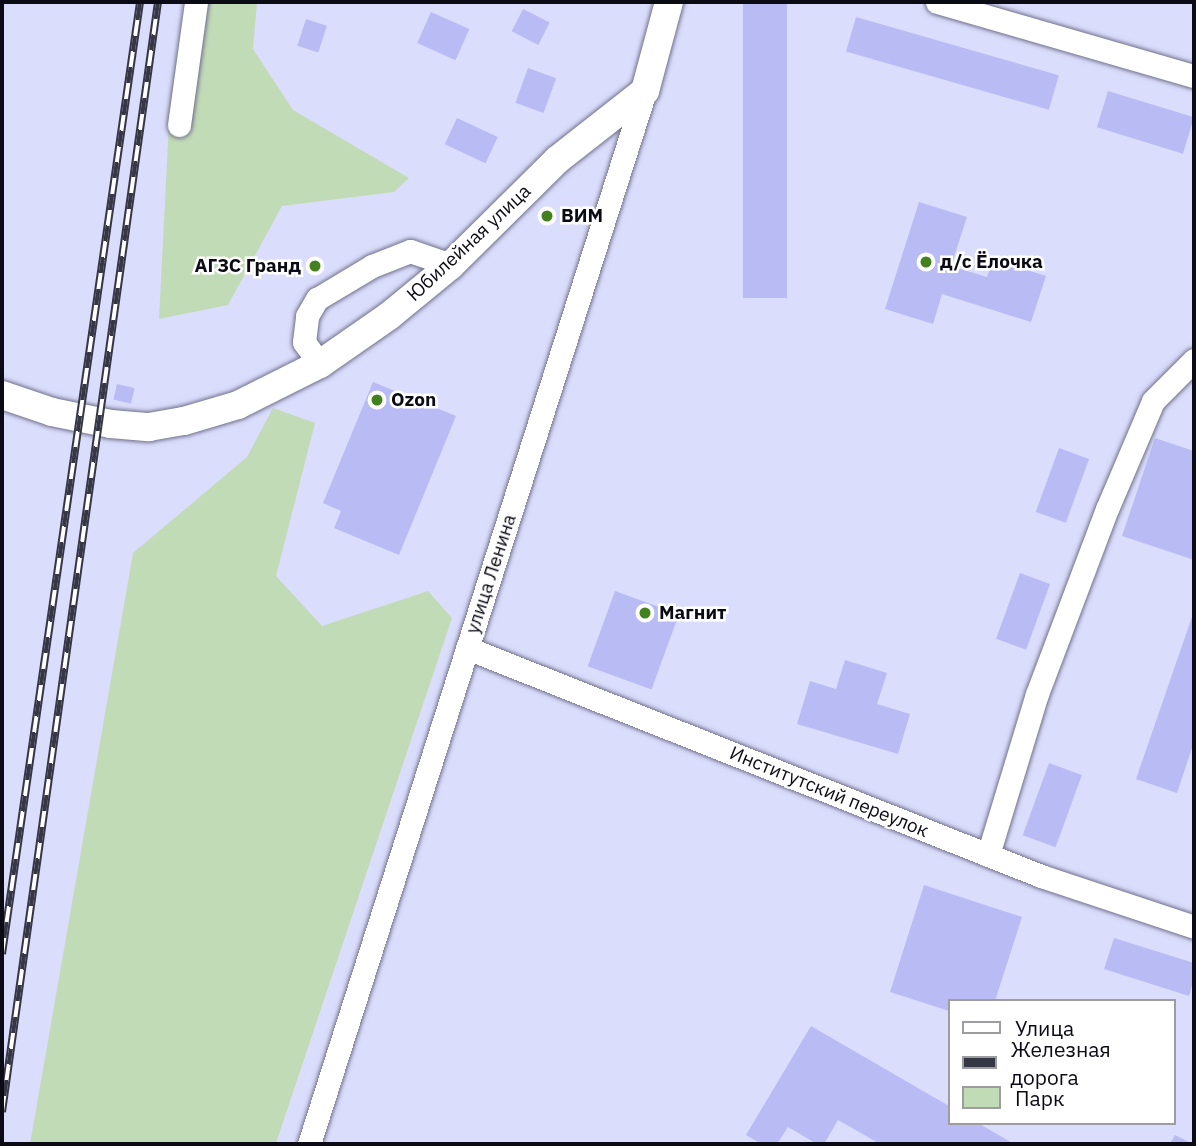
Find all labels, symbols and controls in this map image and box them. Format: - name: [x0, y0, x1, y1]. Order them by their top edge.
- street label: Юбилейная улица: [402, 180, 536, 306]
- place label: ВИМ: [561, 205, 603, 227]
- marker: ВИМ: [539, 208, 555, 224]
- place label: д/с Ёлочка: [940, 251, 1043, 273]
- marker: д/с Ёлочка: [918, 254, 934, 270]
- place label: АГЗС Гранд: [195, 255, 301, 277]
- marker: АГЗС Гранд: [307, 258, 323, 274]
- place label: Ozon: [391, 389, 436, 411]
- marker: Ozon: [369, 392, 385, 408]
- street label: улица Ленина: [461, 511, 521, 637]
- place label: Магнит: [659, 602, 726, 624]
- marker: Магнит: [637, 605, 653, 621]
- street label: Институтский переулок: [726, 742, 932, 842]
- legend: [948, 999, 1175, 1125]
- text: Улица: [1015, 1014, 1074, 1042]
- text: Железная дорога: [1011, 1035, 1111, 1091]
- text: Парк: [1015, 1084, 1065, 1112]

